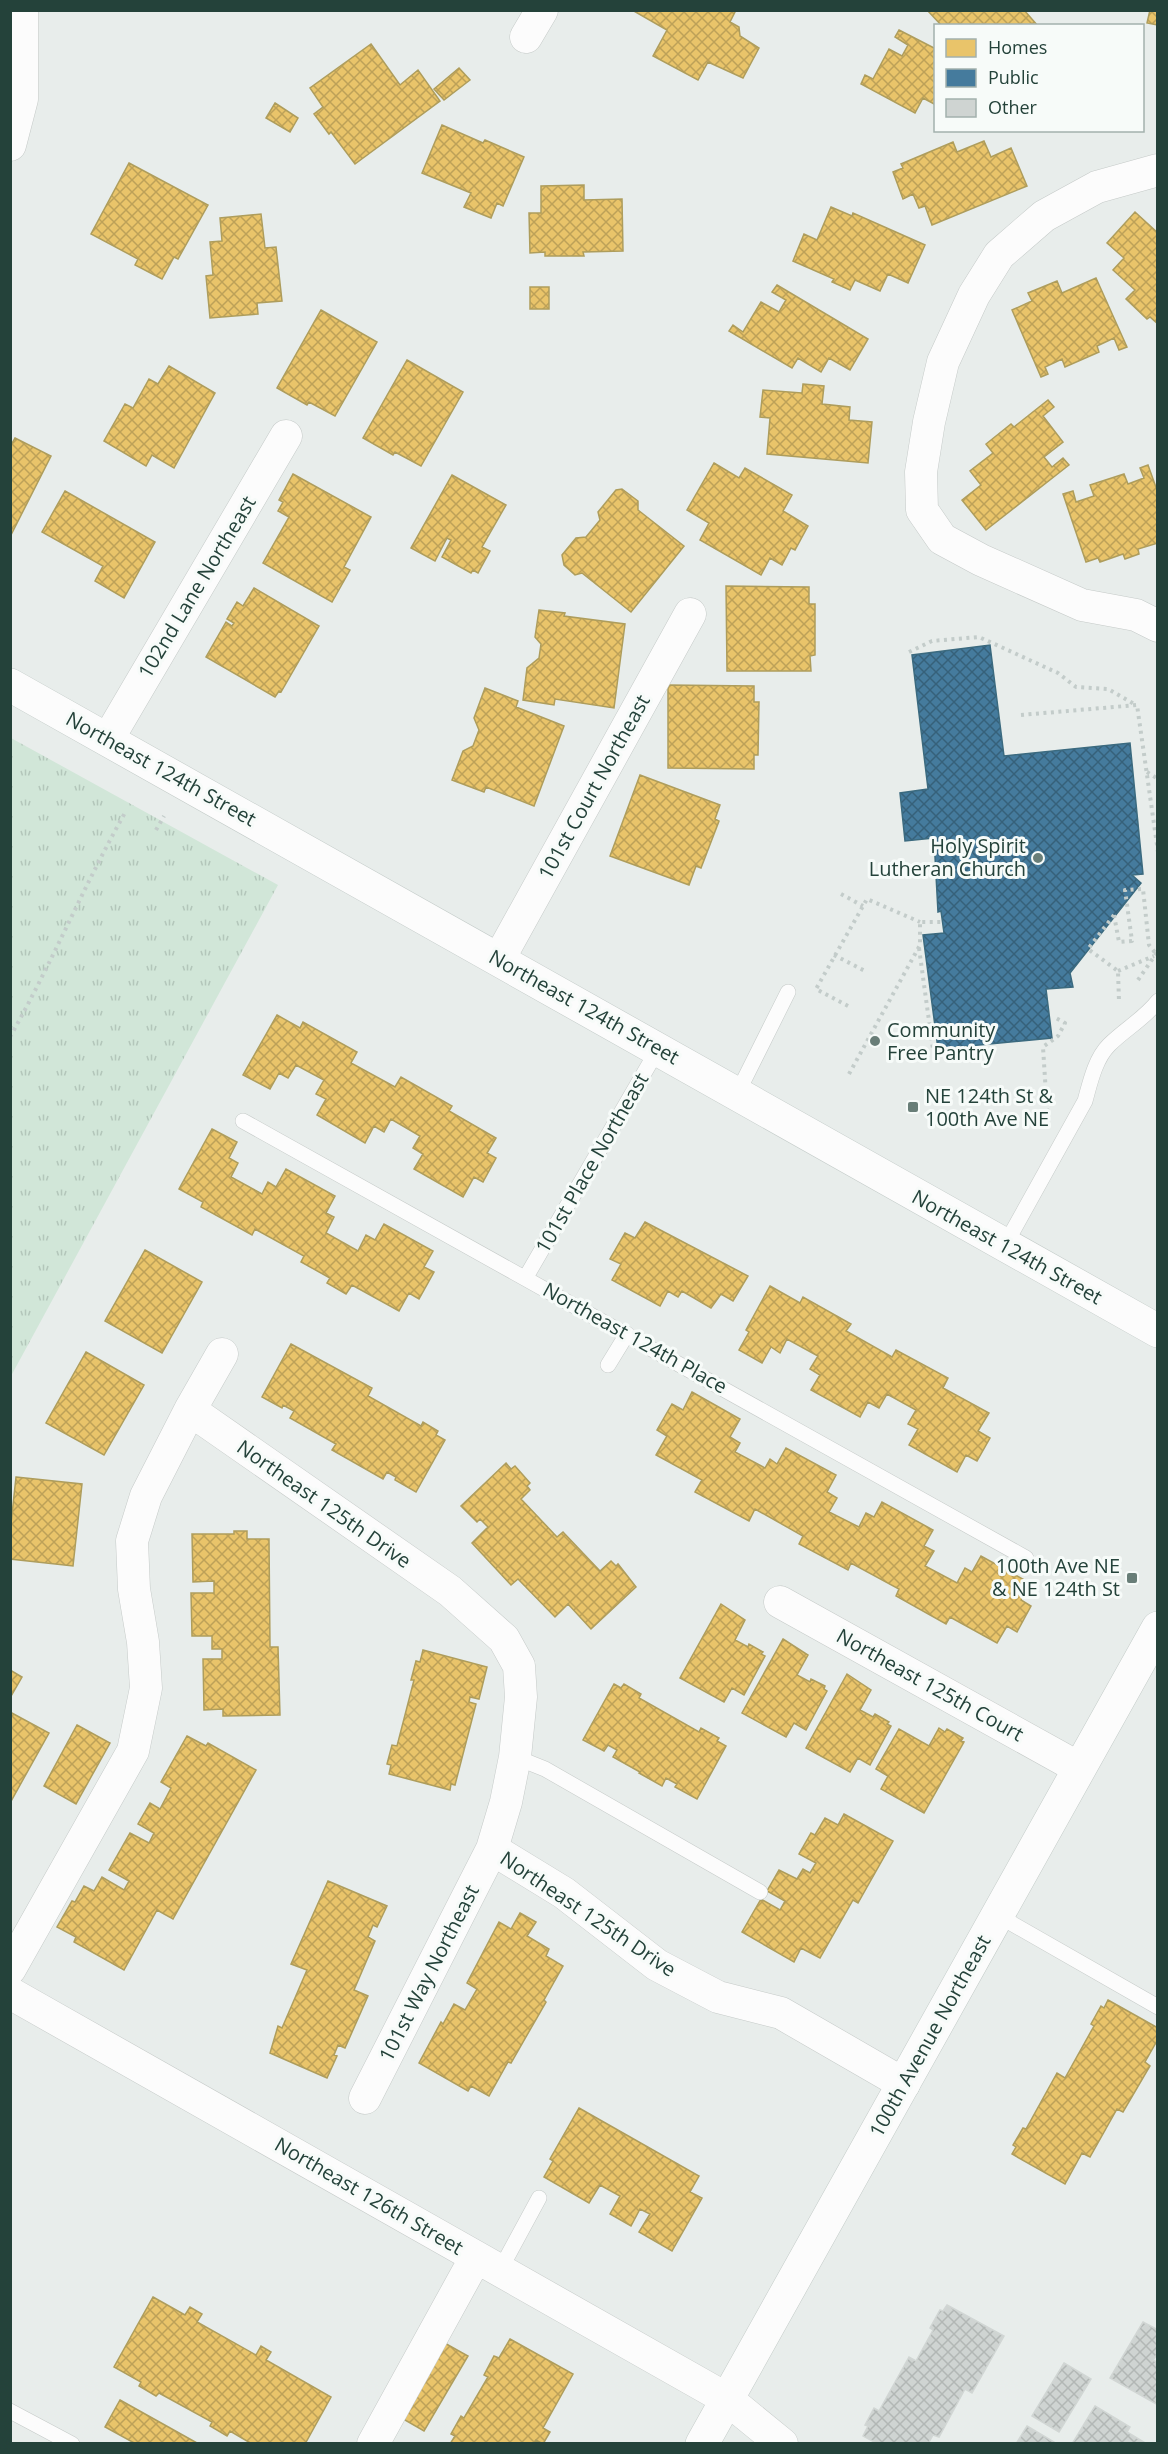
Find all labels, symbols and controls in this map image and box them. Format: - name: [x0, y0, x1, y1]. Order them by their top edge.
- legend: [934, 24, 1144, 132]
- text: Homes: [988, 35, 1047, 59]
- text: Public: [988, 65, 1039, 89]
- text: Other: [988, 95, 1038, 119]
- street label: 102nd Lane Northeast: [131, 491, 262, 683]
- street label: 101st Court Northeast: [532, 690, 656, 884]
- street label: Northeast 124th Street: [61, 705, 261, 832]
- place label: Holy Spirit Lutheran Church: [869, 832, 1026, 882]
- marker: Holy Spirit Lutheran Church: [1031, 851, 1045, 865]
- street label: Northeast 124th Street: [484, 943, 684, 1070]
- place label: Community Free Pantry: [887, 1016, 996, 1066]
- marker: Community Free Pantry: [868, 1034, 882, 1048]
- street label: 101st Place Northeast: [529, 1068, 654, 1258]
- place label: NE 124th St & 100th Ave NE: [925, 1082, 1054, 1132]
- marker: NE 124th St & 100th Ave NE: [906, 1100, 920, 1114]
- street label: Northeast 124th Street: [907, 1183, 1107, 1310]
- street label: Northeast 124th Place: [538, 1276, 732, 1399]
- street label: Northeast 125th Drive: [232, 1433, 417, 1574]
- place label: 100th Ave NE & NE 124th St: [992, 1552, 1120, 1602]
- marker: 100th Ave NE & NE 124th St: [1125, 1571, 1139, 1585]
- street label: Northeast 125th Court: [832, 1622, 1029, 1747]
- street label: Northeast 125th Drive: [495, 1845, 682, 1983]
- street label: 101st Way Northeast: [372, 1880, 485, 2066]
- street label: 100th Avenue Northeast: [863, 1930, 996, 2142]
- street label: Northeast 126th Street: [270, 2130, 469, 2261]

